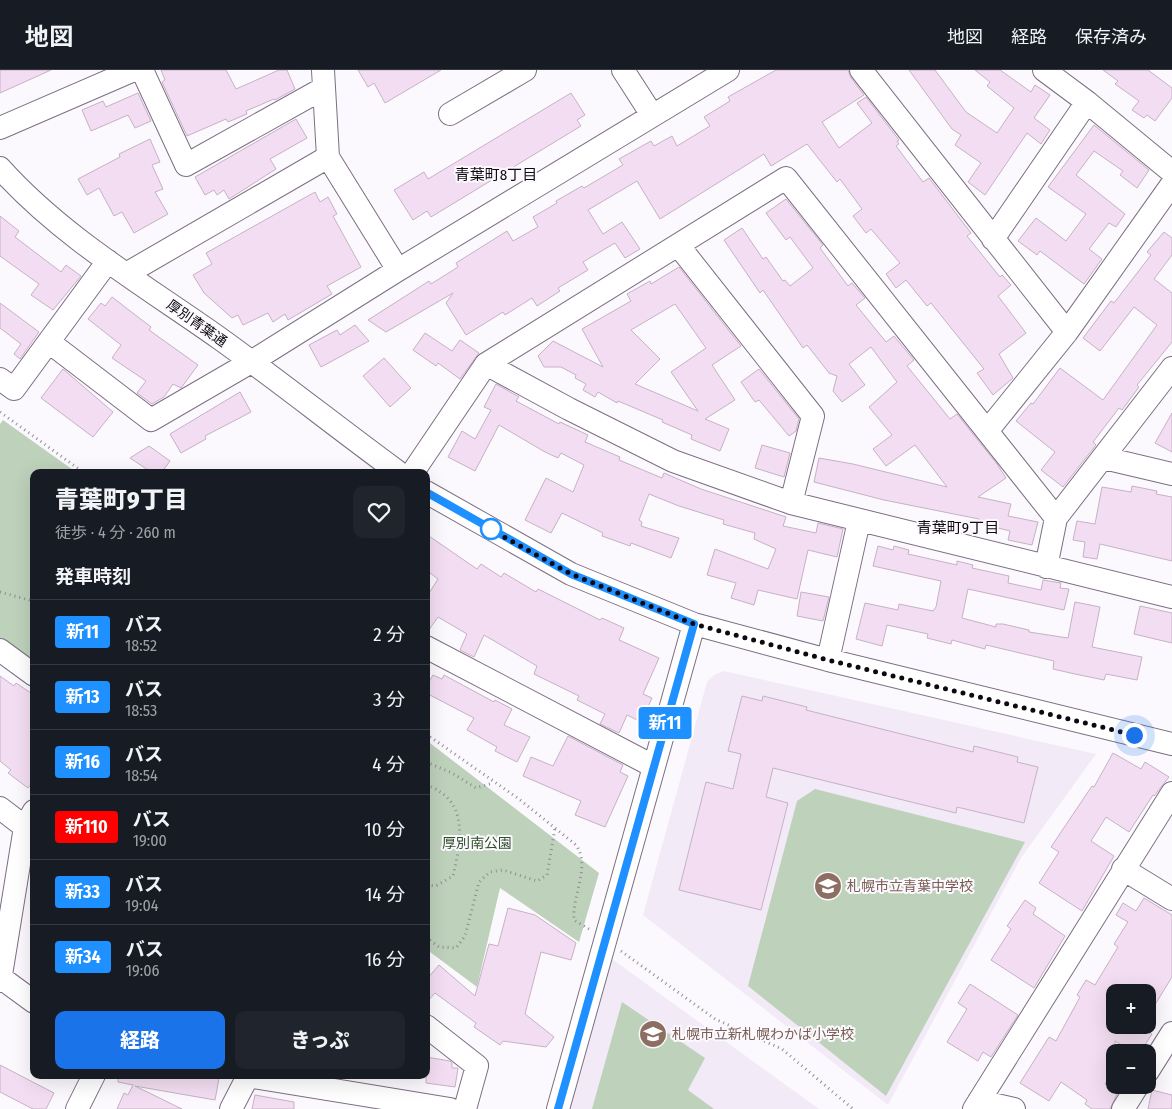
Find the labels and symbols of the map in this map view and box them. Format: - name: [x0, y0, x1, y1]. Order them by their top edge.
- district label: 青葉町8丁目: [455, 166, 537, 184]
- street label: 厚別青葉通: [163, 296, 230, 350]
- unlabelled marker: [480, 518, 502, 540]
- district label: 青葉町9丁目: [917, 519, 999, 537]
- line badge: 新11: [636, 707, 694, 739]
- your location: [1122, 723, 1147, 748]
- park label: 厚別南公園: [442, 835, 512, 852]
- school or university icon: 札幌市立青葉中学校: [813, 871, 843, 901]
- place label: 札幌市立青葉中学校: [847, 878, 973, 895]
- school or university icon: 札幌市立新札幌わかば小学校: [638, 1019, 668, 1049]
- place label: 札幌市立新札幌わかば小学校: [672, 1026, 854, 1043]

